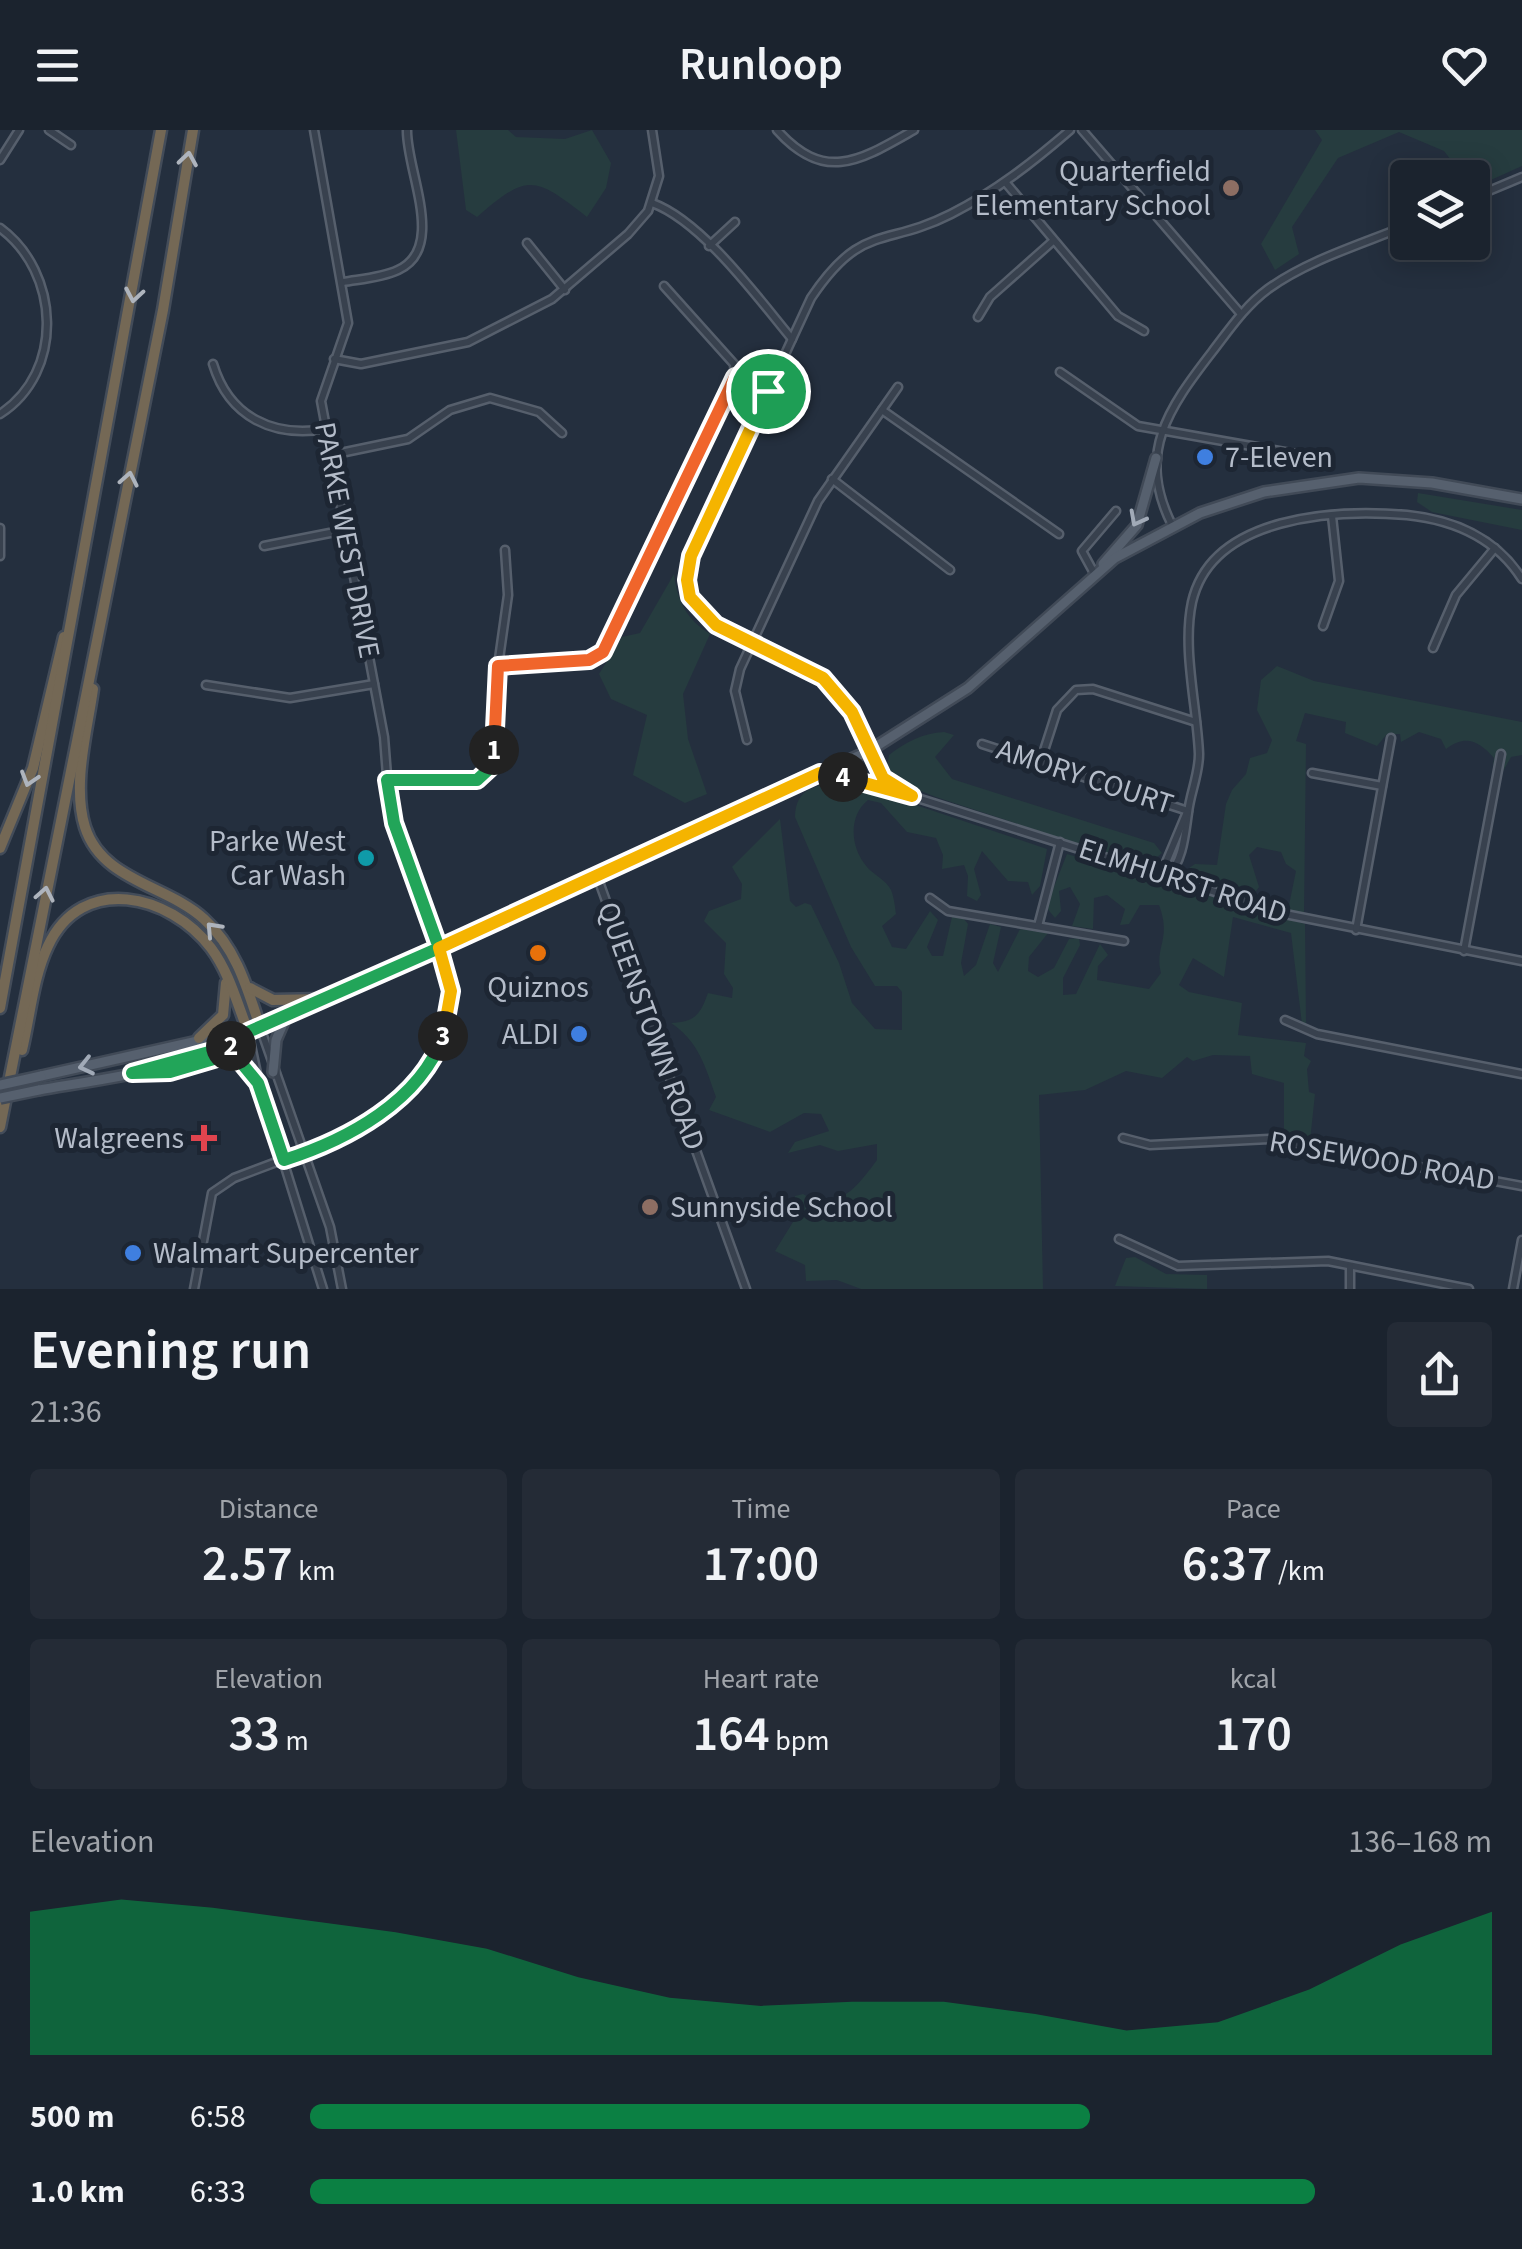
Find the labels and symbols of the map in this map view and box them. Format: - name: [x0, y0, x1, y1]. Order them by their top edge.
- place label: Quarterfield Elementary School: [975, 150, 1211, 227]
- one-way arrow: [177, 151, 198, 168]
- marker: Quarterfield Elementary School: [1220, 177, 1242, 199]
- one-way arrow: [124, 287, 145, 304]
- pin: [726, 349, 811, 434]
- street label: PARKE WEST DRIVE: [303, 418, 391, 662]
- place label: 7-Eleven: [1225, 436, 1333, 479]
- marker: 7-Eleven: [1194, 446, 1216, 468]
- one-way arrow: [118, 471, 139, 488]
- one-way arrow: [1130, 508, 1150, 526]
- pin: 1: [469, 725, 519, 775]
- street label: AMORY COURT: [991, 728, 1179, 826]
- pin: 4: [818, 752, 868, 802]
- one-way arrow: [21, 770, 41, 787]
- place label: Parke West Car Wash: [209, 820, 346, 897]
- street label: ELMHURST ROAD: [1073, 827, 1293, 935]
- marker: Parke West Car Wash: [355, 847, 377, 869]
- one-way arrow: [34, 886, 55, 903]
- street label: QUEENSTOWN ROAD: [586, 896, 716, 1156]
- one-way arrow: [206, 922, 224, 941]
- marker: Quiznos: [527, 942, 549, 964]
- place label: Quiznos: [487, 966, 589, 1009]
- pin: 3: [418, 1011, 468, 1061]
- place label: ALDI: [502, 1013, 559, 1056]
- pin: 2: [206, 1021, 256, 1071]
- marker: ALDI: [568, 1023, 590, 1045]
- one-way arrow: [78, 1054, 95, 1075]
- place label: Walgreens: [54, 1117, 184, 1160]
- street label: ROSEWOOD ROAD: [1266, 1120, 1498, 1202]
- marker: Walgreens: [193, 1127, 215, 1149]
- place label: Sunnyside School: [670, 1186, 893, 1229]
- marker: Sunnyside School: [639, 1196, 661, 1218]
- place label: Walmart Supercenter: [153, 1232, 419, 1275]
- marker: Walmart Supercenter: [122, 1242, 144, 1264]

